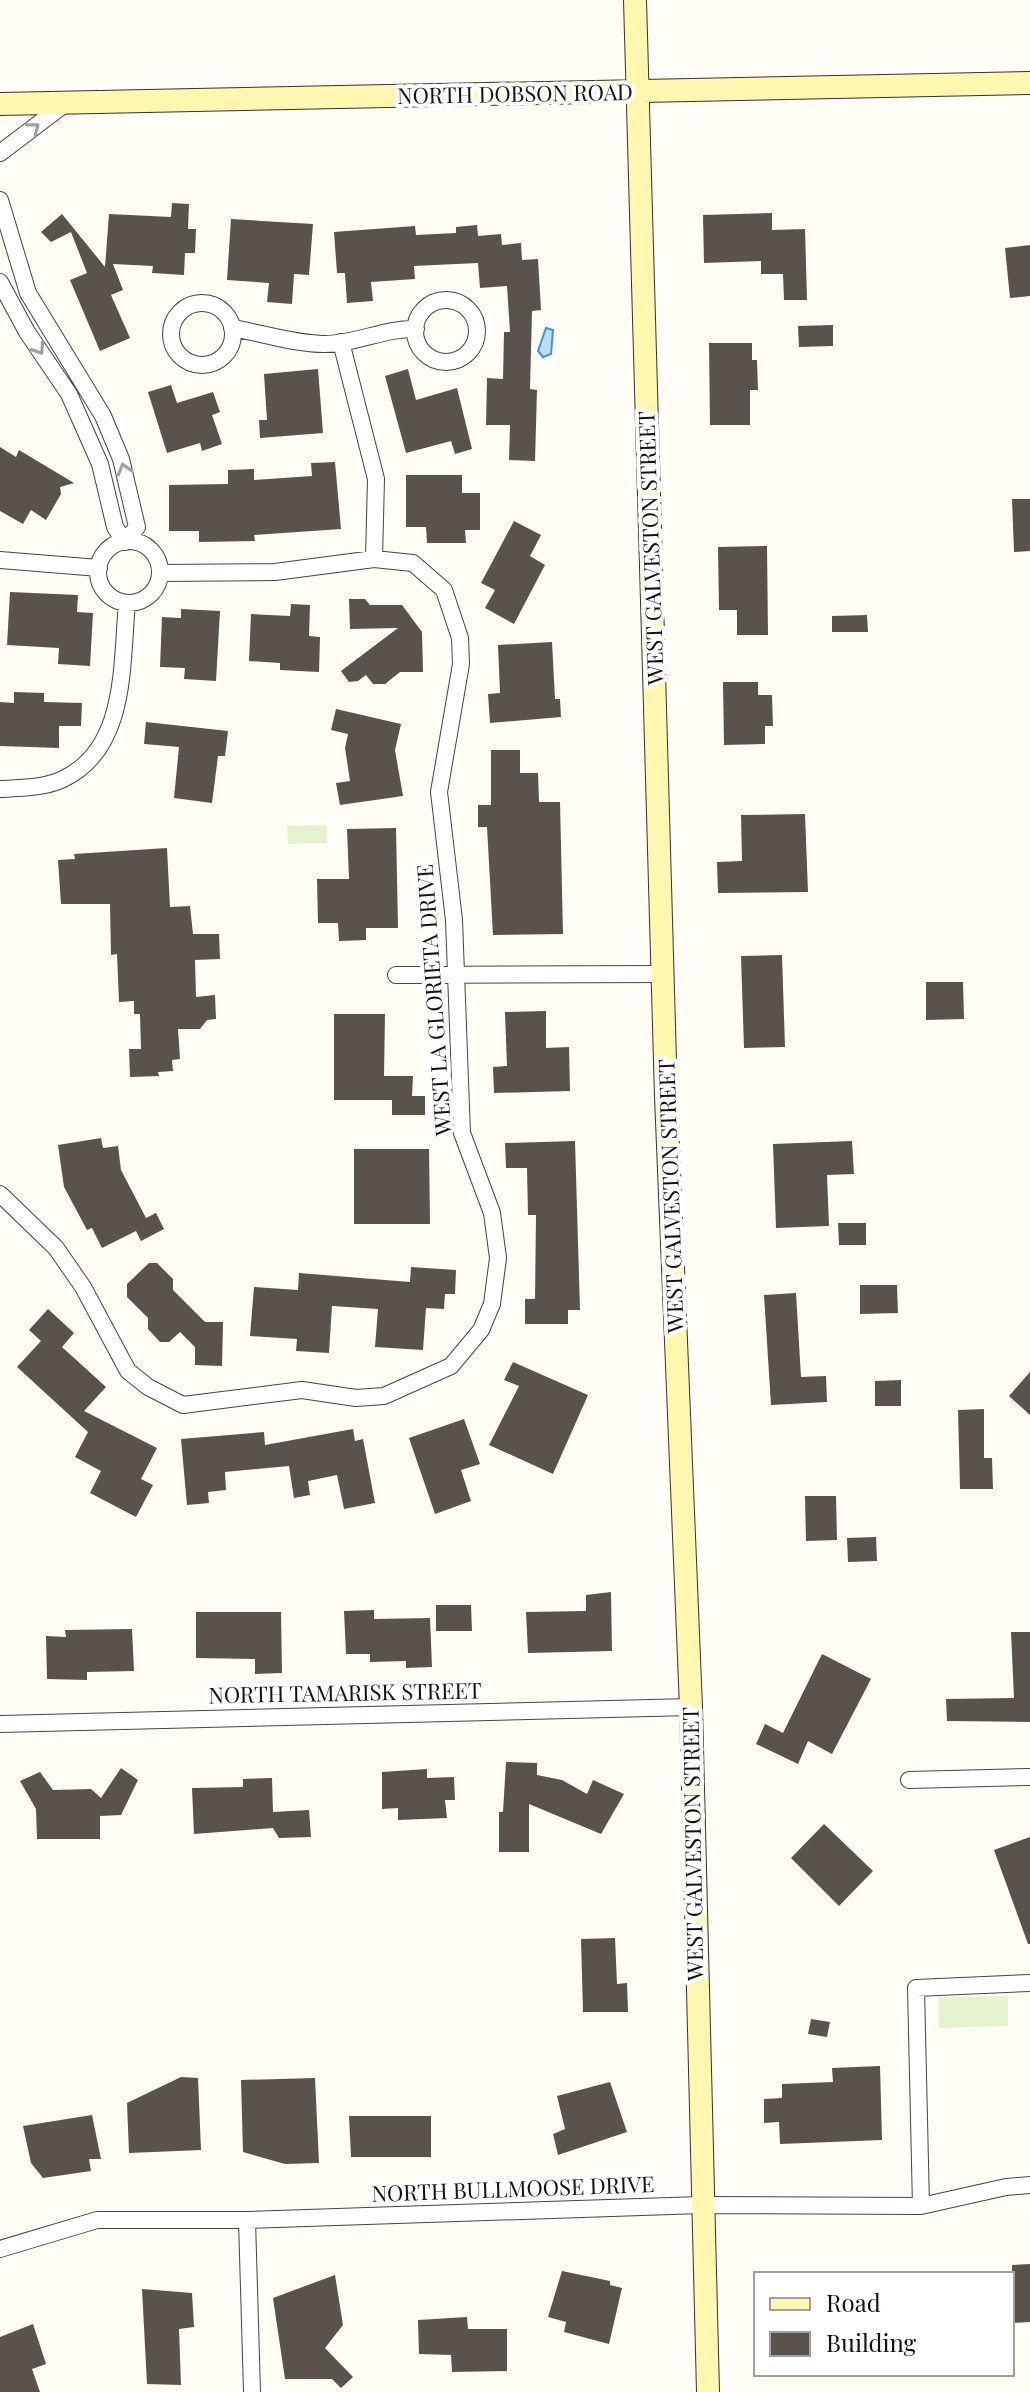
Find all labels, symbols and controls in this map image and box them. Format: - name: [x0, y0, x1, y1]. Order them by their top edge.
- street label: NORTH DOBSON ROAD: [397, 76, 633, 110]
- one-way arrow: [25, 124, 40, 138]
- one-way arrow: [29, 341, 44, 355]
- street label: WEST GALVESTON STREET: [630, 410, 670, 687]
- one-way arrow: [116, 463, 133, 477]
- street label: WEST LA GLORIETA DRIVE: [409, 863, 458, 1138]
- street label: WEST GALVESTON STREET: [650, 1058, 690, 1335]
- street label: NORTH TAMARISK STREET: [208, 1675, 482, 1709]
- street label: WEST GALVESTON STREET: [675, 1706, 709, 1982]
- street label: NORTH BULLMOOSE DRIVE: [371, 2168, 655, 2208]
- legend: [754, 2272, 1014, 2376]
- text: Road: [826, 2286, 881, 2318]
- text: Building: [826, 2326, 917, 2358]

